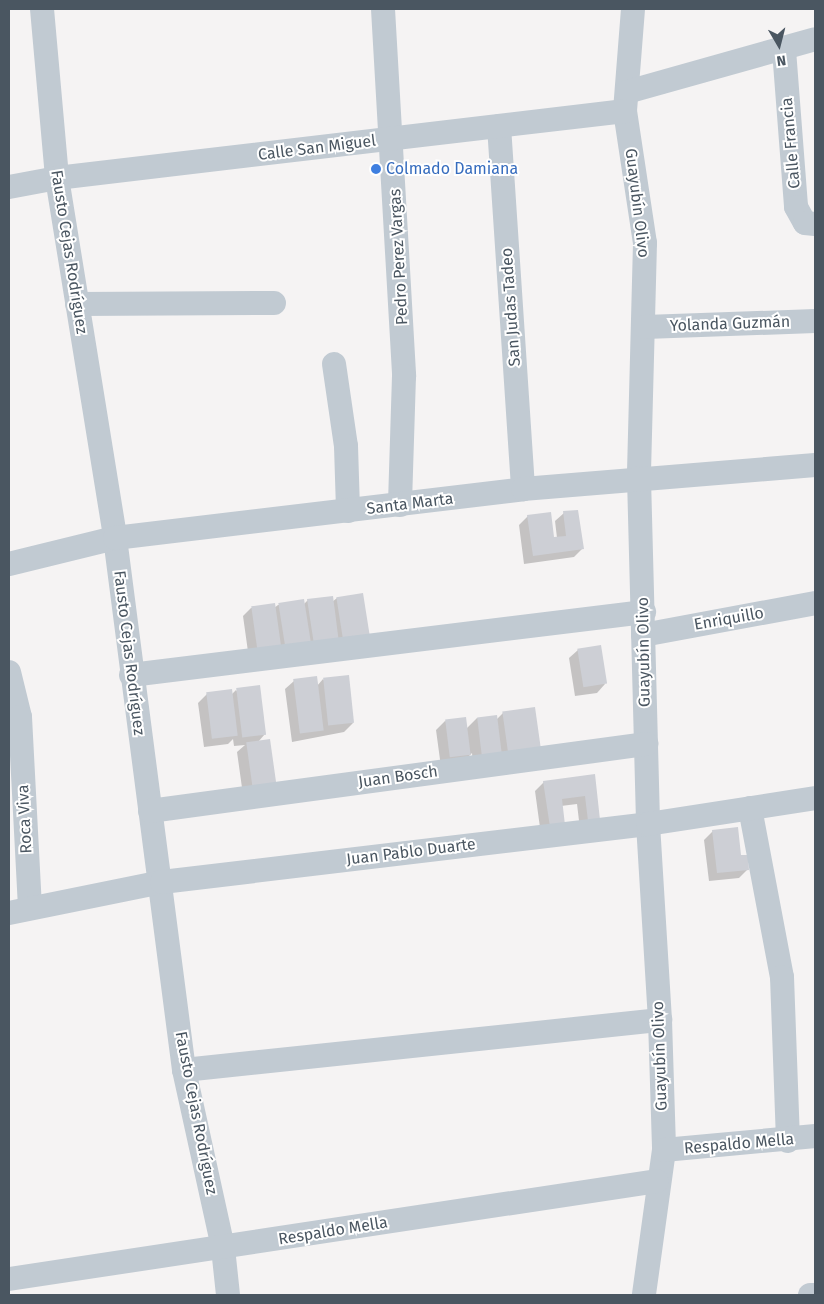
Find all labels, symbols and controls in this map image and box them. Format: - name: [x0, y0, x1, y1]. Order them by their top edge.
- north arrow: [754, 20, 804, 70]
- text: N: [775, 51, 787, 69]
- street label: Calle Francia: [777, 97, 805, 189]
- street label: Calle San Miguel: [257, 131, 377, 165]
- street label: Guayubín Olivo: [621, 147, 653, 259]
- place label: Colmado Damiana: [386, 159, 518, 179]
- marker: Colmado Damiana: [370, 163, 382, 175]
- street label: Fausto Cejas Rodríguez: [47, 169, 91, 335]
- street label: Pedro Perez Vargas: [386, 188, 412, 326]
- street label: San Judas Tadeo: [497, 247, 525, 367]
- street label: Yolanda Guzmán: [669, 312, 791, 336]
- street label: Santa Marta: [366, 489, 454, 519]
- street label: Fausto Cejas Rodríguez: [109, 570, 149, 736]
- street label: Guayubín Olivo: [633, 597, 655, 707]
- street label: Enriquillo: [693, 603, 765, 635]
- street label: Juan Bosch: [357, 762, 439, 792]
- street label: Roca Viva: [14, 784, 36, 854]
- street label: Juan Pablo Duarte: [345, 835, 477, 869]
- street label: Guayubín Olivo: [648, 1001, 672, 1111]
- street label: Fausto Cejas Rodríguez: [171, 1030, 221, 1196]
- street label: Respaldo Mella: [683, 1130, 795, 1158]
- street label: Respaldo Mella: [277, 1213, 389, 1249]

